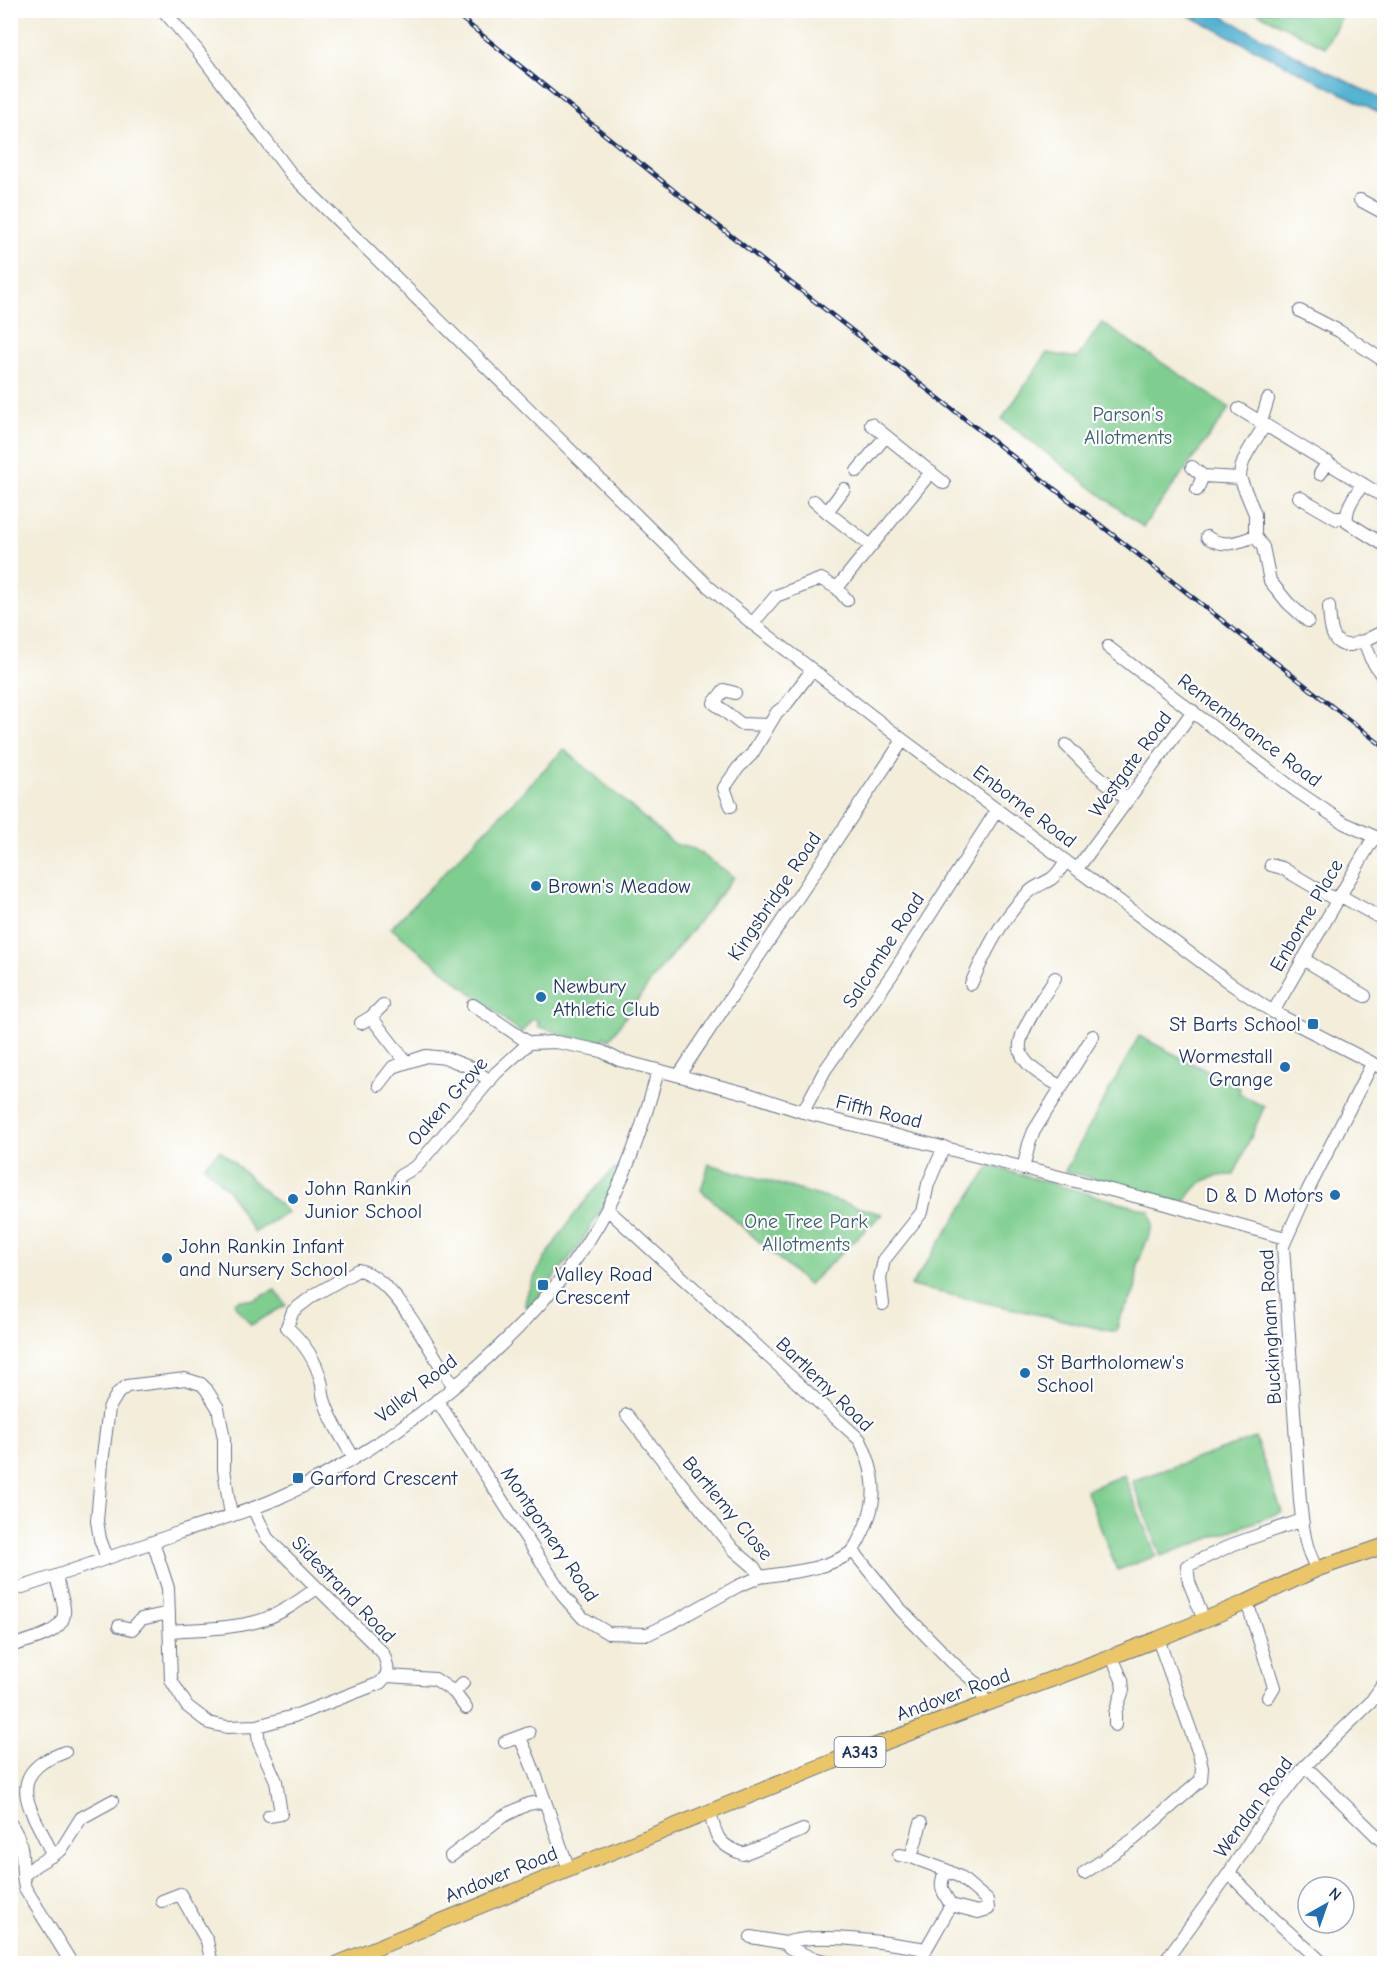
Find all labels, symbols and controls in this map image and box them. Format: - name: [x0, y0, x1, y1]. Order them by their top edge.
- park label: Parson's Allotments: [1084, 403, 1172, 449]
- street label: Remembrance Road: [1173, 669, 1326, 792]
- street label: Westgate Road: [1084, 707, 1177, 822]
- street label: Enborne Road: [969, 760, 1081, 853]
- street label: Kingsbridge Road: [723, 828, 826, 965]
- street label: Enborne Place: [1265, 855, 1348, 975]
- place label: Brown's Meadow: [548, 875, 690, 898]
- marker: Brown's Meadow: [529, 879, 543, 893]
- street label: Salcombe Road: [838, 888, 929, 1012]
- place label: Newbury Athletic Club: [553, 975, 660, 1021]
- marker: Newbury Athletic Club: [534, 990, 548, 1004]
- place label: St Barts School: [1169, 1013, 1301, 1036]
- marker: St Barts School: [1306, 1017, 1320, 1031]
- place label: Wormestall Grange: [1179, 1045, 1273, 1091]
- street label: Oaken Grove: [402, 1052, 492, 1151]
- marker: Wormestall Grange: [1278, 1060, 1292, 1074]
- street label: Fifth Road: [833, 1090, 924, 1133]
- place label: John Rankin Junior School: [305, 1177, 422, 1223]
- place label: D & D Motors: [1206, 1184, 1323, 1207]
- marker: D & D Motors: [1328, 1188, 1342, 1202]
- marker: John Rankin Junior School: [286, 1192, 300, 1206]
- park label: One Tree Park Allotments: [744, 1210, 868, 1256]
- place label: John Rankin Infant and Nursery School: [179, 1235, 348, 1281]
- street label: Buckingham Road: [1255, 1249, 1286, 1405]
- marker: John Rankin Infant and Nursery School: [160, 1251, 174, 1265]
- place label: Valley Road Crescent: [555, 1263, 652, 1309]
- marker: Valley Road Crescent: [536, 1278, 550, 1292]
- street label: Bartlemy Road: [771, 1332, 878, 1436]
- street label: Valley Road: [371, 1349, 462, 1427]
- place label: St Bartholomew's School: [1037, 1351, 1184, 1397]
- marker: St Bartholomew's School: [1018, 1366, 1032, 1380]
- street label: Bartlemy Close: [678, 1452, 778, 1565]
- street label: Montgomery Road: [496, 1462, 603, 1606]
- place label: Garford Crescent: [310, 1467, 459, 1490]
- marker: Garford Crescent: [291, 1471, 305, 1485]
- street label: Sidestrand Road: [287, 1531, 400, 1648]
- street label: Andover Road: [893, 1663, 1013, 1726]
- road number: A343: [834, 1737, 886, 1767]
- street label: Wendan Road: [1209, 1752, 1298, 1862]
- street label: Andover Road: [442, 1841, 561, 1907]
- north arrow: [1296, 1875, 1356, 1935]
- text: N: [1325, 1884, 1345, 1905]

